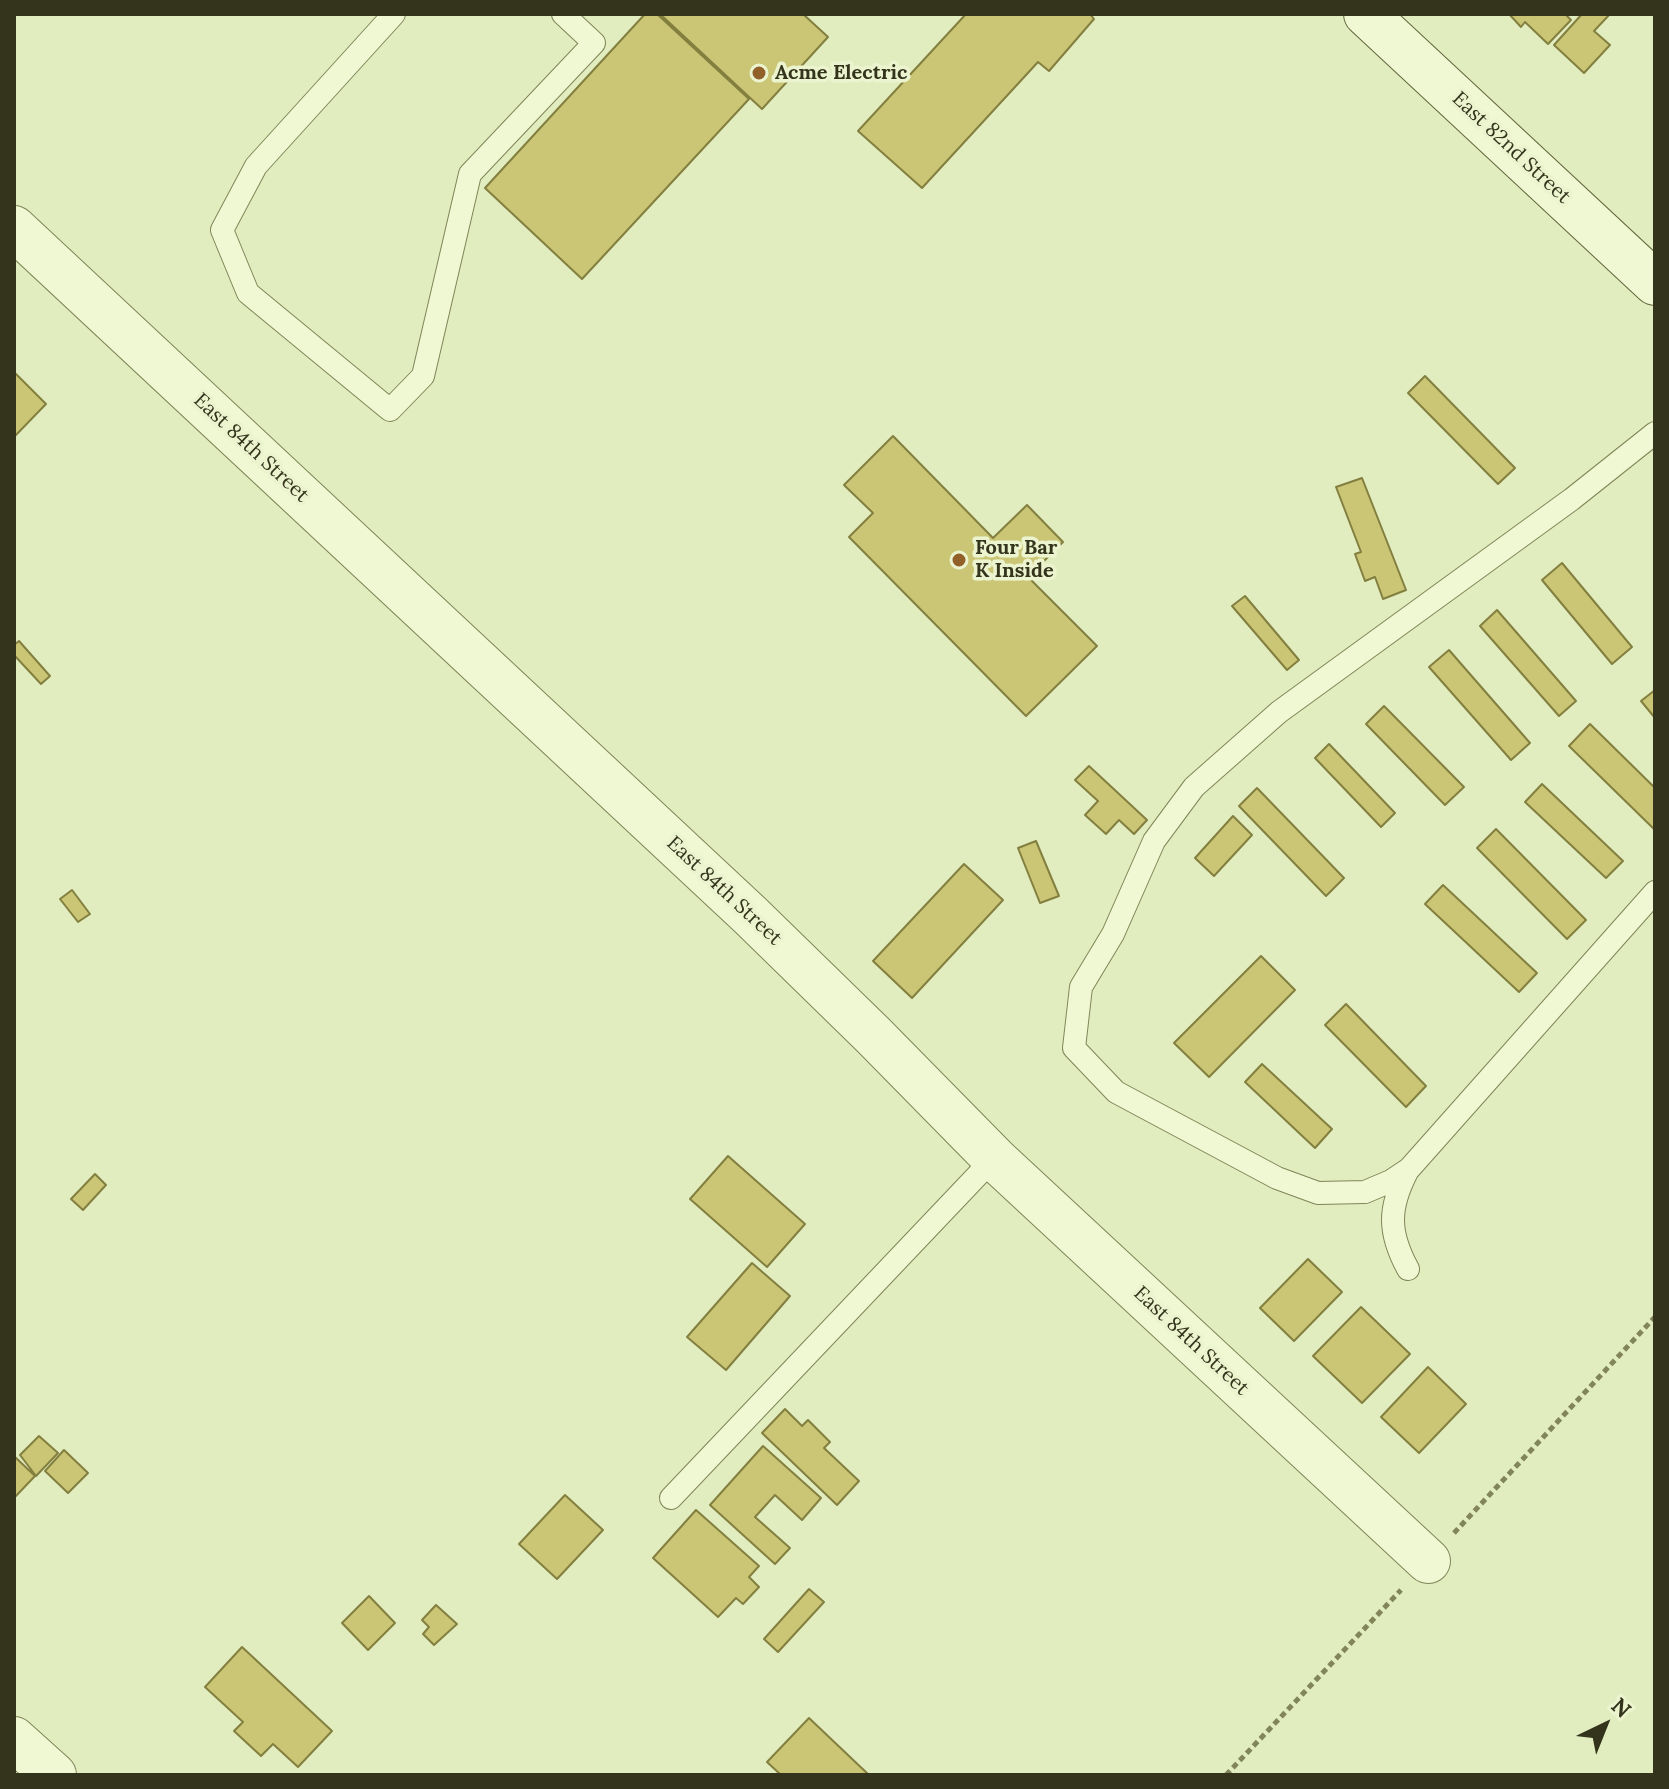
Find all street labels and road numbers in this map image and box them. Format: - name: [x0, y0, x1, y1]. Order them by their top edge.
- street label: East 82nd Street: [1447, 87, 1575, 209]
- street label: East 84th Street: [188, 388, 314, 508]
- street label: East 84th Street: [661, 831, 787, 951]
- street label: East 84th Street: [1128, 1281, 1254, 1401]

